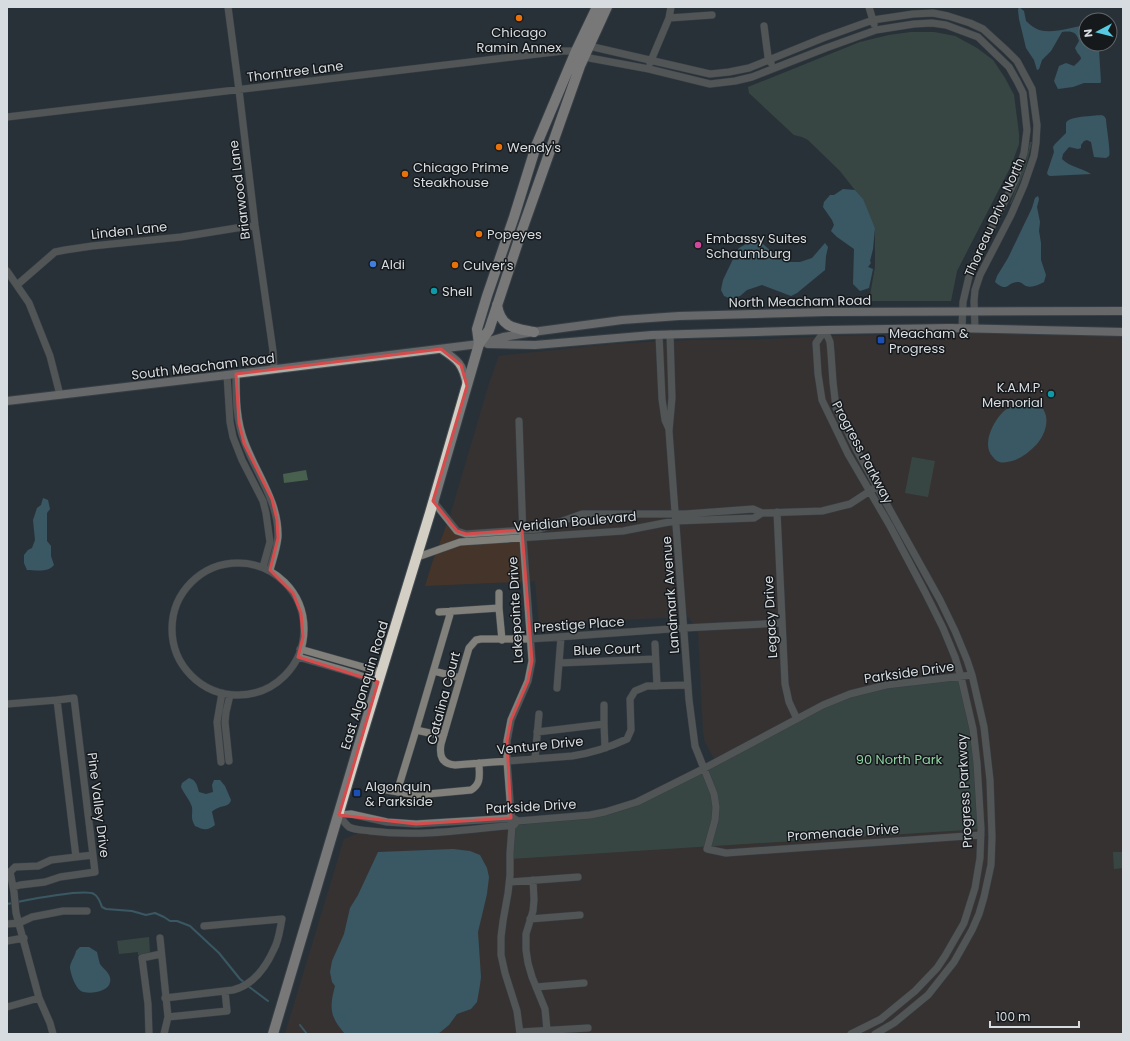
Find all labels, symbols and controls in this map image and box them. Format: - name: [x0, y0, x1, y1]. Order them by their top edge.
- north arrow: [1078, 12, 1118, 52]
- marker: Chicago Ramin Annex: [514, 13, 524, 23]
- place label: Chicago Ramin Annex: [477, 23, 562, 57]
- text: N: [1080, 28, 1097, 38]
- street label: Thorntree Lane: [246, 56, 344, 87]
- place label: Wendy's: [507, 138, 561, 157]
- street label: Briarwood Lane: [224, 139, 255, 241]
- marker: Wendy's: [494, 142, 504, 152]
- street label: Thoreau Drive North: [960, 155, 1029, 280]
- place label: Chicago Prime Steakhouse: [413, 158, 509, 192]
- marker: Chicago Prime Steakhouse: [400, 169, 410, 179]
- street label: Linden Lane: [90, 217, 168, 244]
- place label: Popeyes: [487, 225, 542, 244]
- marker: Popeyes: [474, 229, 484, 239]
- place label: Embassy Suites Schaumburg: [706, 229, 807, 263]
- marker: Embassy Suites Schaumburg: [693, 240, 703, 250]
- place label: Aldi: [381, 255, 405, 274]
- place label: Culver's: [463, 256, 514, 275]
- marker: Aldi: [368, 259, 378, 269]
- marker: Culver's: [450, 260, 460, 270]
- place label: Shell: [442, 282, 472, 301]
- marker: Shell: [429, 286, 439, 296]
- street label: North Meacham Road: [729, 291, 871, 312]
- place label: Meacham & Progress: [889, 324, 969, 358]
- marker: Meacham & Progress: [876, 335, 886, 345]
- street label: South Meacham Road: [130, 348, 276, 385]
- place label: K.A.M.P. Memorial: [982, 378, 1043, 412]
- marker: K.A.M.P. Memorial: [1046, 389, 1056, 399]
- street label: Progress Parkway: [827, 397, 898, 508]
- street label: Veridian Boulevard: [513, 507, 637, 536]
- street label: Landmark Avenue: [657, 536, 684, 654]
- street label: Lakepointe Drive: [503, 556, 528, 664]
- street label: Legacy Drive: [759, 575, 782, 659]
- street label: Prestige Place: [533, 612, 625, 637]
- street label: East Algonquin Road: [336, 618, 393, 752]
- street label: Blue Court: [573, 639, 641, 660]
- street label: Catalina Court: [422, 649, 465, 747]
- street label: Parkside Drive: [863, 657, 955, 688]
- street label: Venture Drive: [496, 731, 584, 760]
- street label: Progress Parkway: [952, 733, 977, 848]
- park label: 90 North Park: [856, 750, 943, 769]
- street label: Pine Valley Drive: [83, 751, 114, 859]
- place label: Algonquin & Parkside: [365, 777, 433, 811]
- marker: Algonquin & Parkside: [352, 788, 362, 798]
- street label: Parkside Drive: [485, 795, 577, 818]
- street label: Promenade Drive: [786, 819, 900, 846]
- scale bar: [990, 1003, 1079, 1029]
- text: 100 m: [996, 1008, 1030, 1025]

